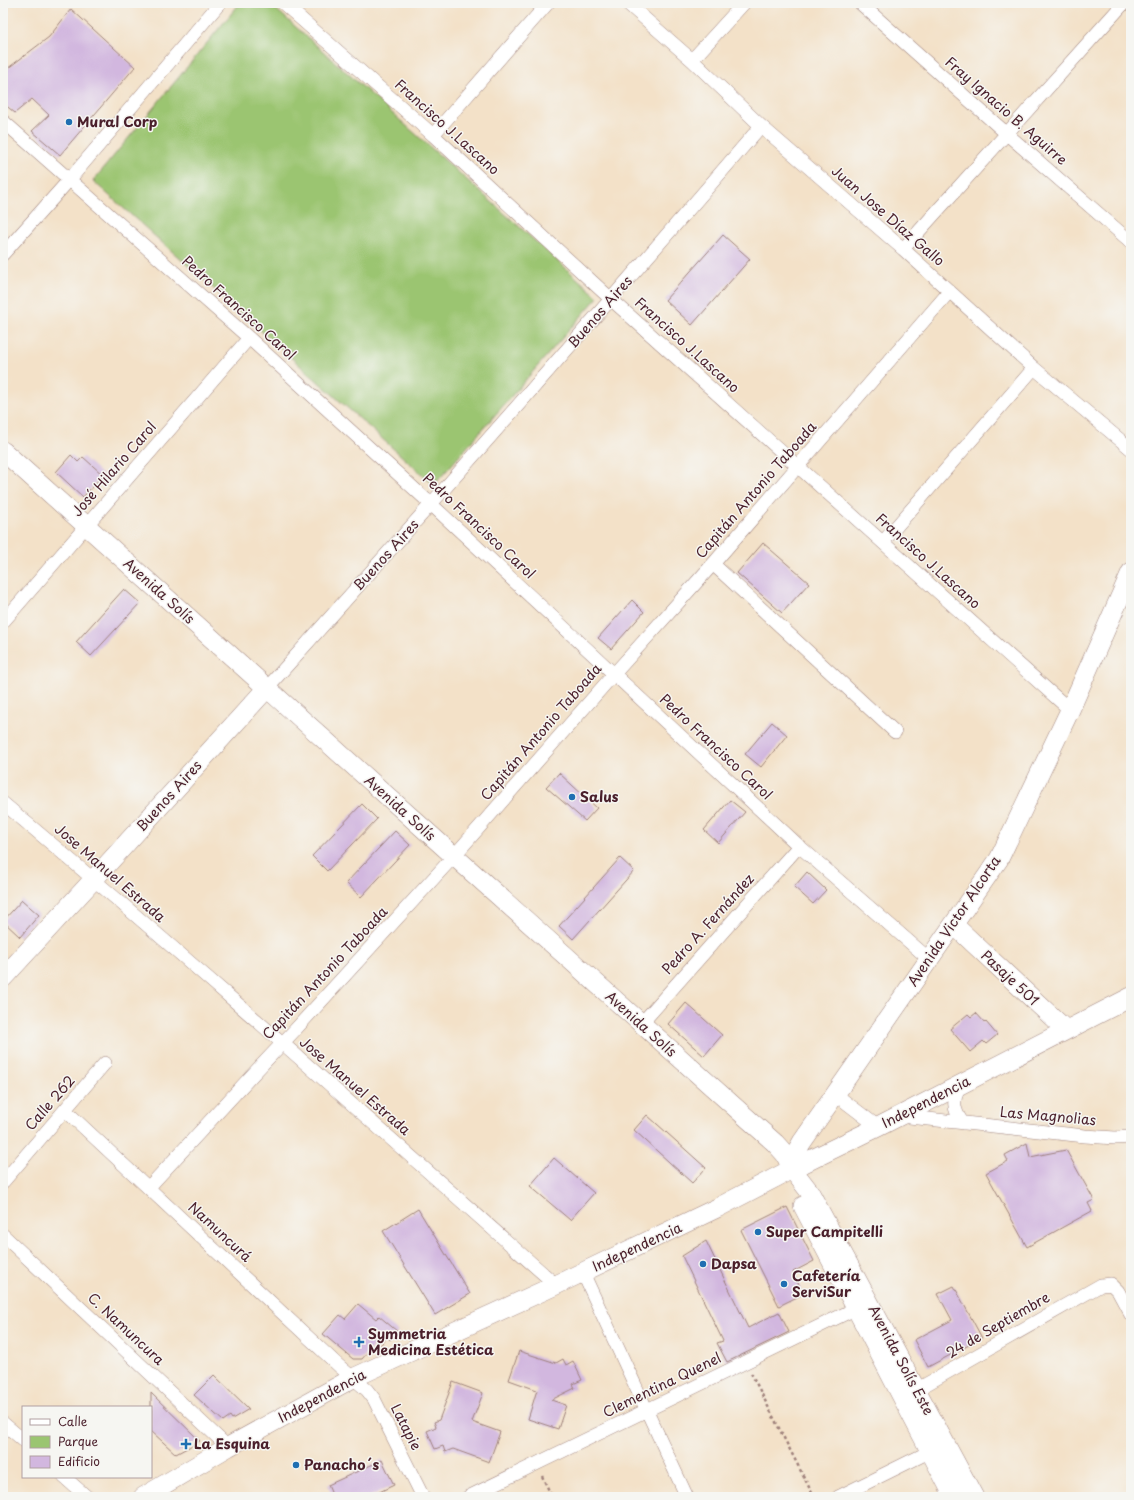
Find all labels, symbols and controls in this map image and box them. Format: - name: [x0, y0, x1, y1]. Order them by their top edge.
- street label: Fray Ignacio B. Aguirre: [941, 52, 1072, 170]
- street label: Francisco J.Lascano: [390, 74, 505, 180]
- place label: Mural Corp: [77, 111, 158, 132]
- marker: Mural Corp: [64, 117, 74, 127]
- street label: Juan Jose Díaz Gallo: [827, 161, 950, 271]
- street label: Pedro Francisco Carol: [178, 251, 301, 365]
- street label: Buenos Aires: [562, 271, 637, 352]
- street label: Francisco J.Lascano: [630, 292, 745, 398]
- street label: José Hilario Carol: [66, 416, 161, 521]
- street label: Capitán Antonio Taboada: [690, 416, 821, 563]
- street label: Pedro Francisco Carol: [418, 468, 540, 583]
- street label: Francisco J.Lascano: [871, 508, 986, 614]
- street label: Buenos Aires: [348, 514, 423, 595]
- street label: Avenida Solís: [119, 553, 200, 629]
- street label: Capitán Antonio Taboada: [475, 658, 606, 805]
- street label: Pedro Francisco Carol: [655, 689, 777, 804]
- street label: Buenos Aires: [131, 755, 206, 836]
- street label: Avenida Solís: [360, 770, 441, 846]
- place label: Salus: [580, 786, 619, 807]
- marker: Salus: [567, 792, 577, 802]
- street label: Jose Manuel Estrada: [50, 818, 171, 927]
- street label: Avenida Victor Alcorta: [902, 851, 1005, 990]
- street label: Pedro A. Fernández: [657, 868, 759, 979]
- street label: Capitán Antonio Taboada: [257, 901, 392, 1044]
- street label: Pasaje 501: [977, 945, 1044, 1010]
- street label: Avenida Solís: [601, 986, 682, 1062]
- street label: Jose Manuel Estrada: [295, 1031, 416, 1140]
- street label: Calle 262: [20, 1070, 80, 1135]
- street label: Independencia: [878, 1070, 974, 1133]
- street label: Las Magnolias: [999, 1101, 1097, 1130]
- street label: Namuncurá: [184, 1197, 257, 1267]
- street label: Independencia: [588, 1216, 686, 1277]
- place label: Super Campitelli: [766, 1221, 883, 1242]
- marker: Super Campitelli: [753, 1227, 763, 1237]
- place label: Dapsa: [711, 1253, 757, 1274]
- marker: Dapsa: [698, 1259, 708, 1269]
- place label: Cafetería ServiSur: [792, 1265, 861, 1302]
- marker: Cafetería ServiSur: [779, 1279, 789, 1289]
- street label: 24 de Septiembre: [942, 1286, 1054, 1363]
- street label: C. Namuncura: [83, 1287, 170, 1370]
- street label: Avenida Solís Este: [863, 1301, 939, 1419]
- place label: Symmetria Medicina Estética: [368, 1323, 494, 1360]
- marker: Symmetria Medicina Estética: [353, 1336, 365, 1348]
- street label: Clementina Quenel: [599, 1347, 725, 1422]
- street label: Independencia: [274, 1363, 370, 1428]
- street label: Latapie: [386, 1400, 427, 1454]
- legend: [22, 1406, 152, 1478]
- text: Calle: [58, 1412, 88, 1430]
- text: Parque: [58, 1432, 98, 1450]
- place label: La Esquina: [194, 1433, 270, 1454]
- marker: La Esquina: [181, 1439, 191, 1449]
- text: Edificio: [58, 1452, 100, 1470]
- place label: Panacho´s: [304, 1454, 380, 1475]
- marker: Panacho´s: [291, 1460, 301, 1470]

